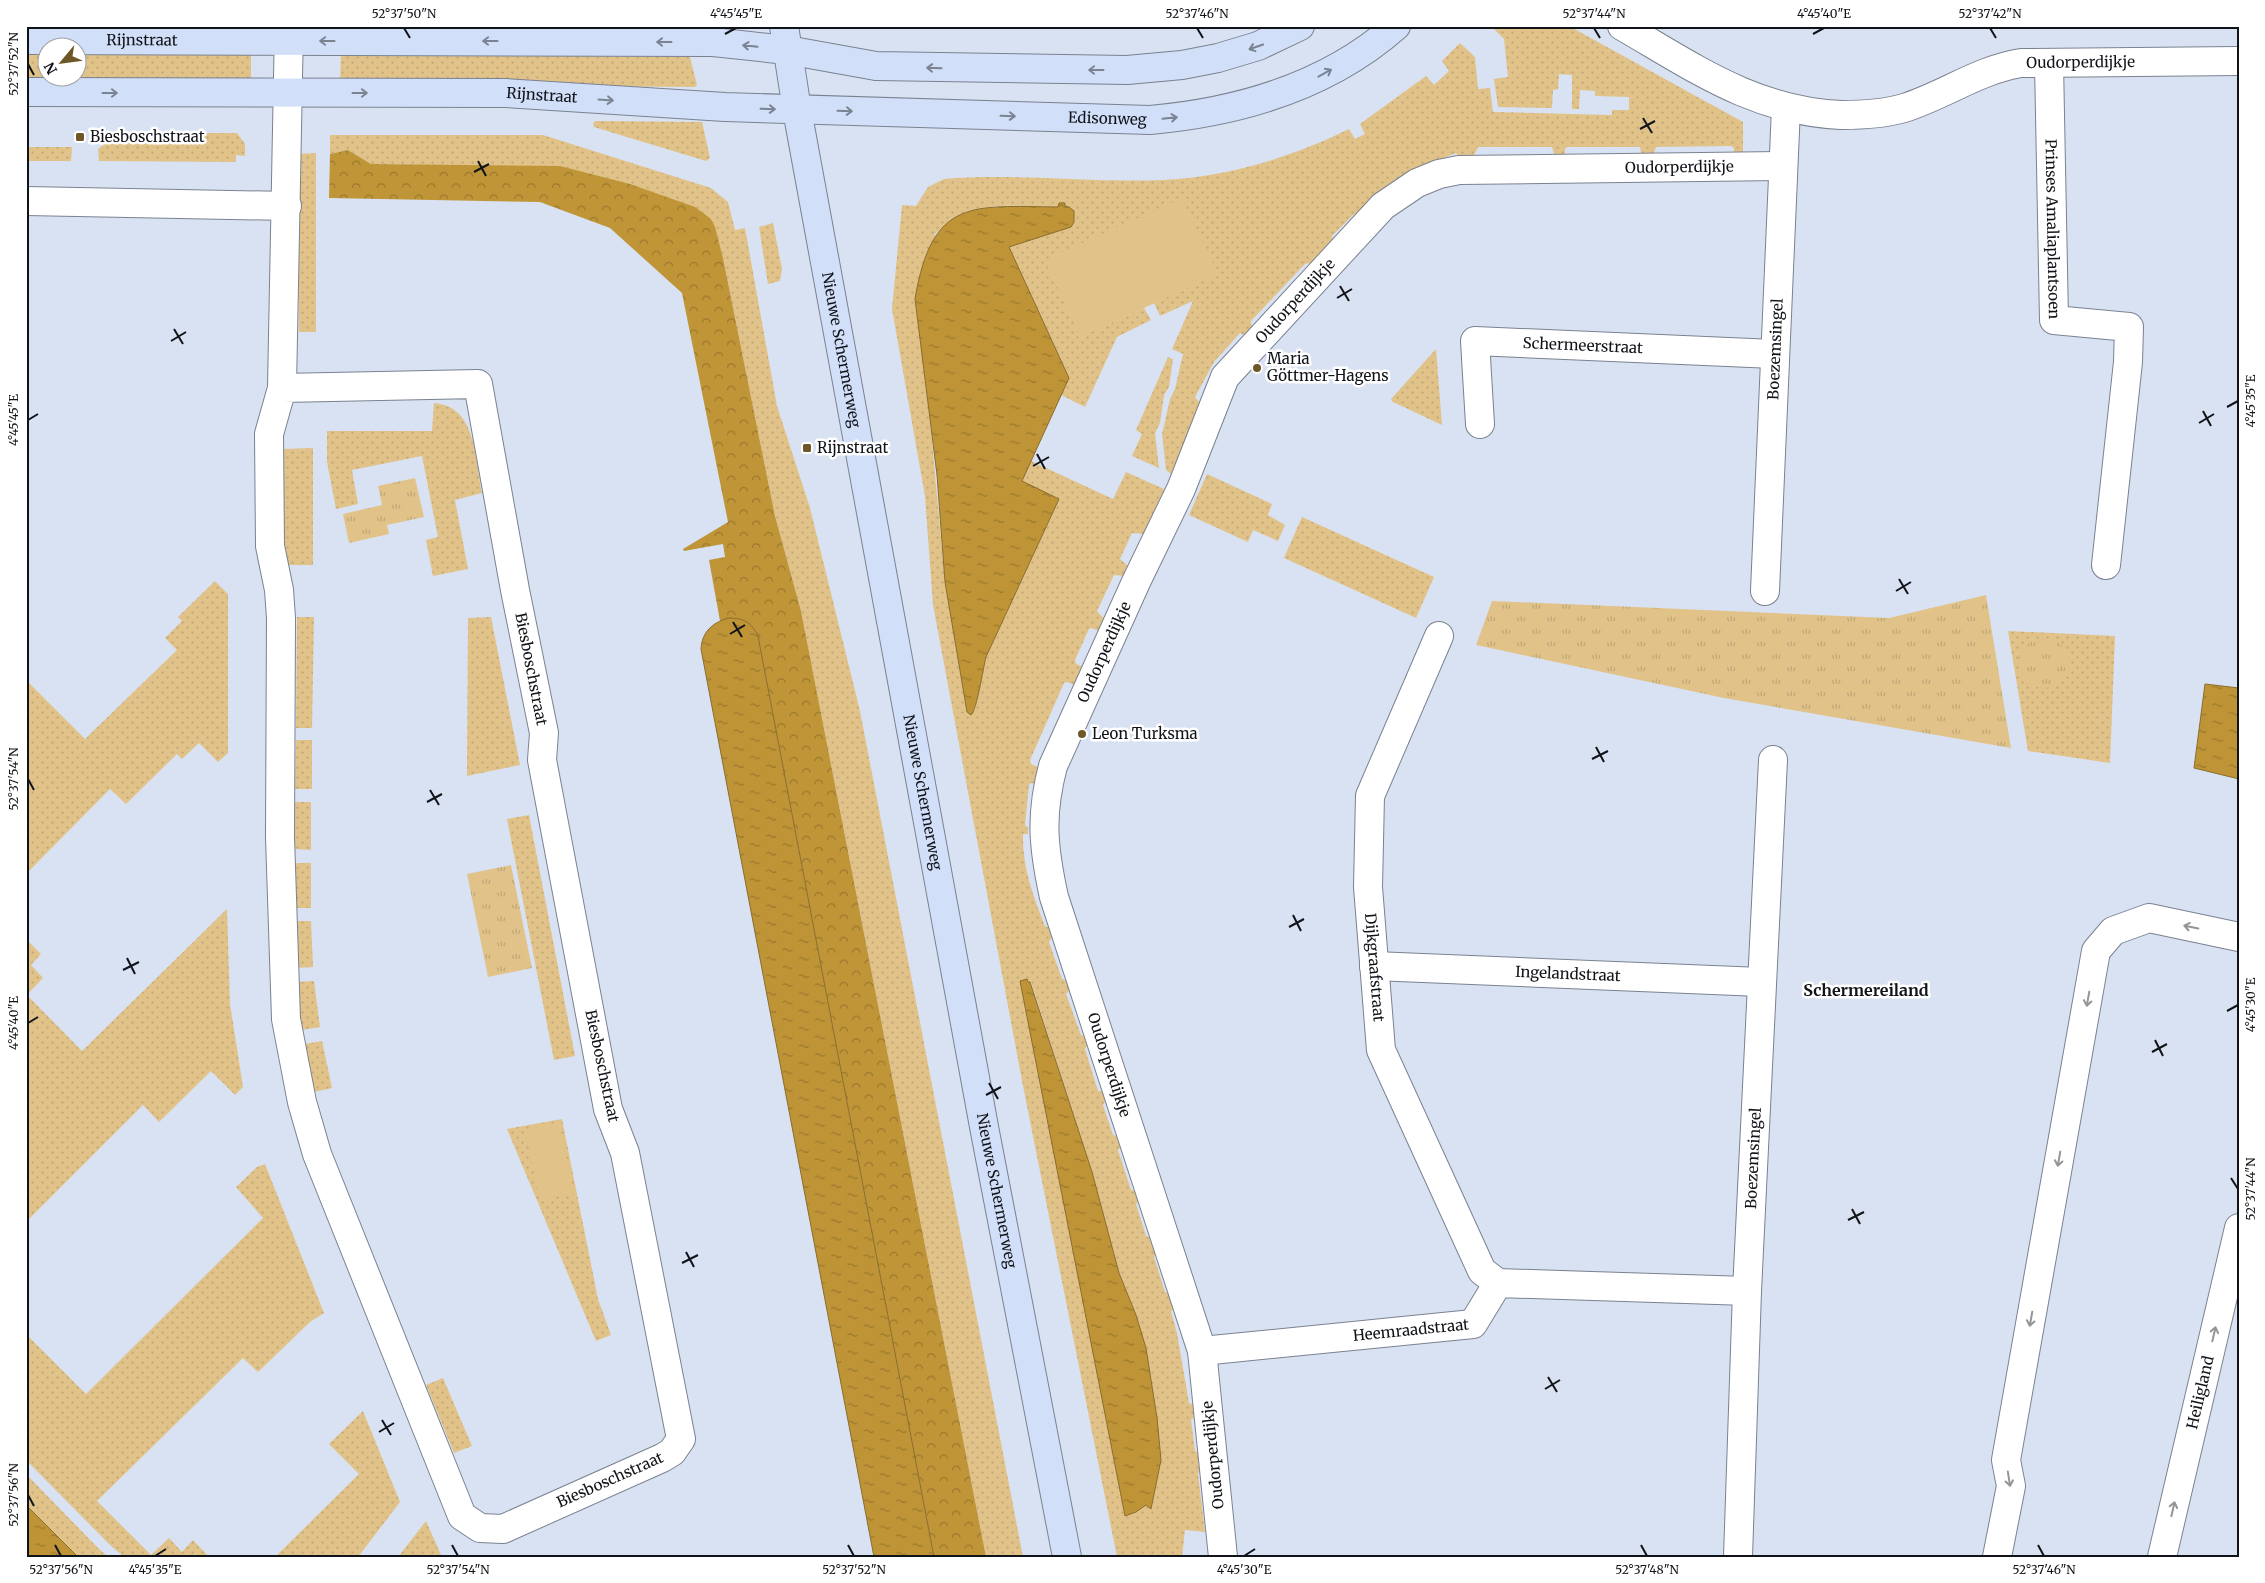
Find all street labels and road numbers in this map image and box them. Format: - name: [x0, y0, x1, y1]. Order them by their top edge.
- street label: Rijnstraat: [106, 30, 178, 49]
- street label: Oudorperdijkje: [2026, 52, 2135, 72]
- street label: Rijnstraat: [506, 83, 578, 107]
- street label: Edisonweg: [1068, 107, 1147, 129]
- street label: Prinses Amaliaplantsoen: [2041, 139, 2064, 319]
- street label: Oudorperdijkje: [1625, 157, 1734, 177]
- street label: Oudorperdijkje: [1251, 254, 1339, 347]
- street label: Nieuwe Schermerweg: [818, 271, 865, 429]
- street label: Boezemsingel: [1763, 298, 1787, 400]
- street label: Schermeerstraat: [1522, 333, 1643, 357]
- street label: Oudorperdijkje: [1073, 598, 1135, 705]
- street label: Biesboschstraat: [511, 611, 552, 727]
- street label: Nieuwe Schermerweg: [899, 713, 947, 872]
- street label: Dijkgraafstraat: [1361, 912, 1389, 1023]
- street label: Ingelandstraat: [1515, 962, 1621, 985]
- street label: Biesboschstraat: [581, 1008, 624, 1124]
- street label: Oudorperdijkje: [1084, 1010, 1135, 1120]
- street label: Boezemsingel: [1741, 1107, 1765, 1209]
- street label: Nieuwe Schermerweg: [973, 1111, 1021, 1270]
- street label: Heemraadstraat: [1352, 1314, 1470, 1345]
- street label: Heiligland: [2182, 1354, 2218, 1431]
- street label: Oudorperdijkje: [1197, 1400, 1228, 1510]
- street label: Biesboschstraat: [554, 1448, 666, 1512]

